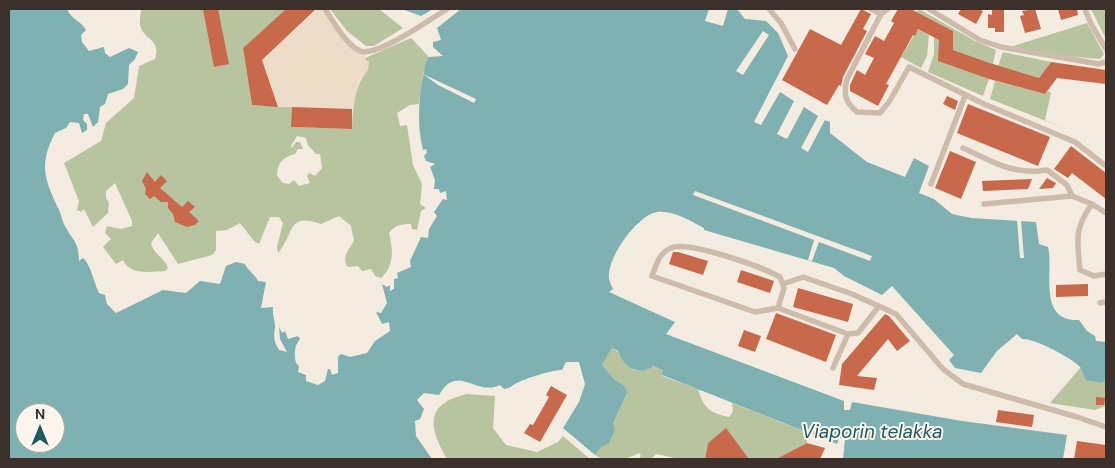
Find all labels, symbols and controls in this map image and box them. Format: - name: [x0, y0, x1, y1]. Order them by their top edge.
- north arrow: [15, 403, 65, 453]
- text: N: [35, 405, 45, 423]
- water label: Viaporin telakka: [802, 422, 942, 444]

